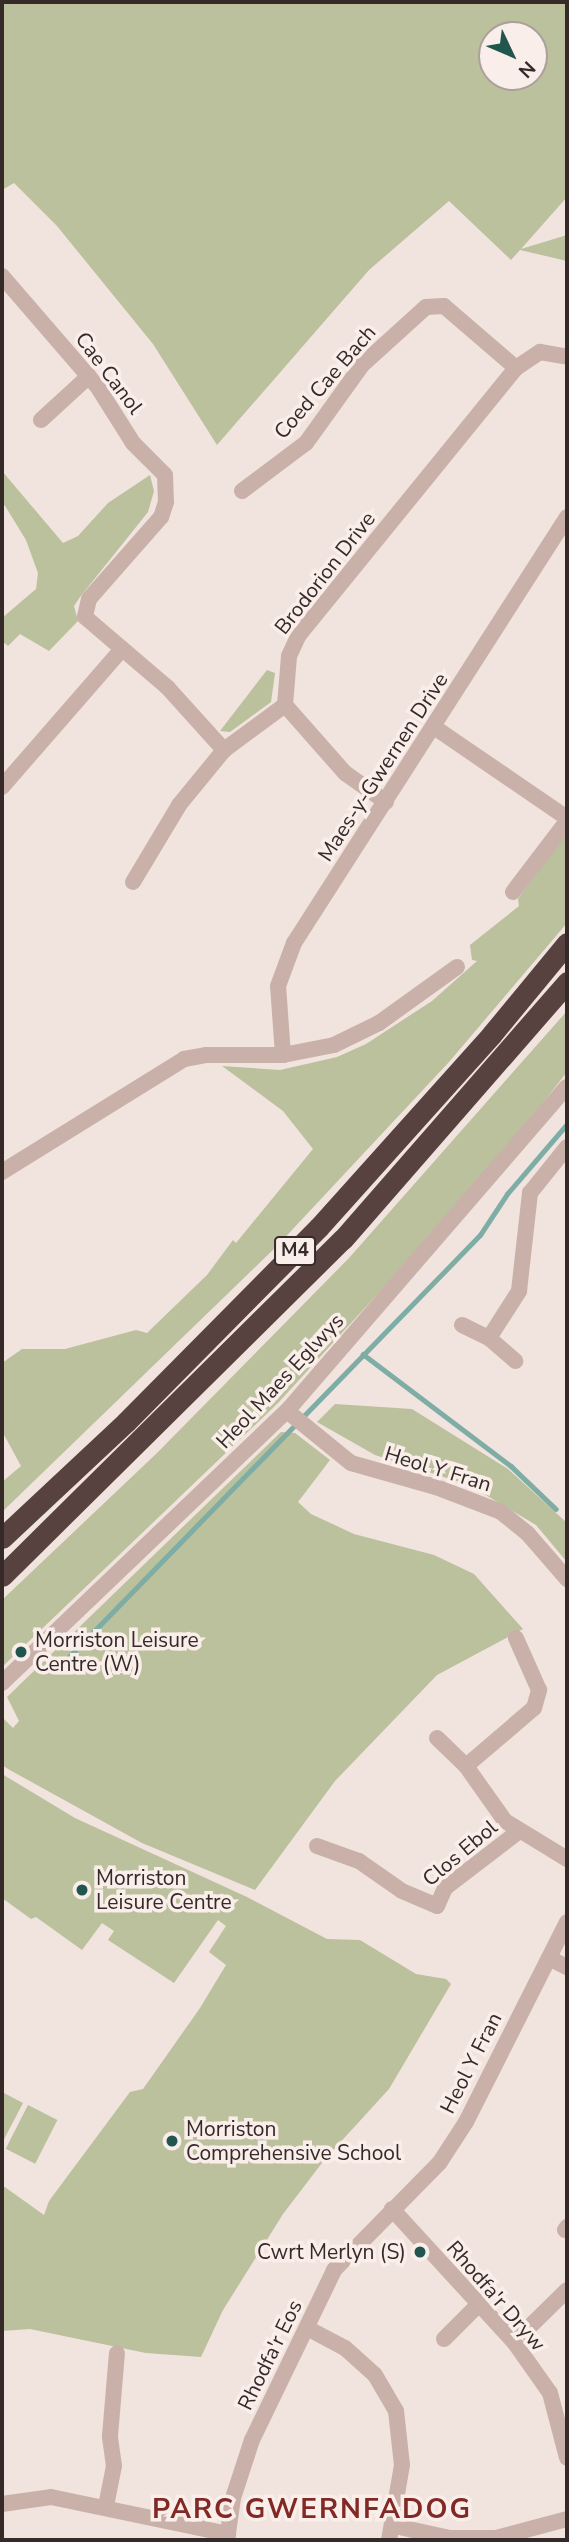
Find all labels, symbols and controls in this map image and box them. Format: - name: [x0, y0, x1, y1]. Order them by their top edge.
- north arrow: [478, 21, 548, 91]
- text: N: [512, 55, 541, 83]
- street label: Coed Cae Bach: [269, 320, 381, 444]
- street label: Cae Canol: [70, 327, 148, 419]
- street label: Brodorion Drive: [269, 507, 381, 639]
- street label: Maes-y-Gwernen Drive: [313, 668, 453, 866]
- road number: M4: [274, 1236, 316, 1266]
- street label: Heol Maes Eglwys: [211, 1308, 349, 1454]
- street label: Heol Y Fran: [382, 1441, 494, 1497]
- place label: Morriston Leisure Centre (W): [35, 1627, 199, 1677]
- marker: Morriston Leisure Centre (W): [13, 1644, 29, 1660]
- street label: Clos Ebol: [418, 1814, 502, 1892]
- place label: Morriston Leisure Centre: [96, 1865, 232, 1915]
- marker: Morriston Leisure Centre: [74, 1882, 90, 1898]
- street label: Heol Y Fran: [435, 2008, 507, 2118]
- place label: Morriston Comprehensive School: [186, 2116, 401, 2166]
- marker: Morriston Comprehensive School: [164, 2133, 180, 2149]
- street label: Rhodfa'r Dryw: [441, 2236, 551, 2356]
- place label: Cwrt Merlyn (S): [257, 2239, 406, 2265]
- marker: Cwrt Merlyn (S): [412, 2244, 428, 2260]
- street label: Rhodfa'r Eos: [233, 2296, 307, 2414]
- district label: PARC GWERNFADOG: [154, 2492, 470, 2526]

